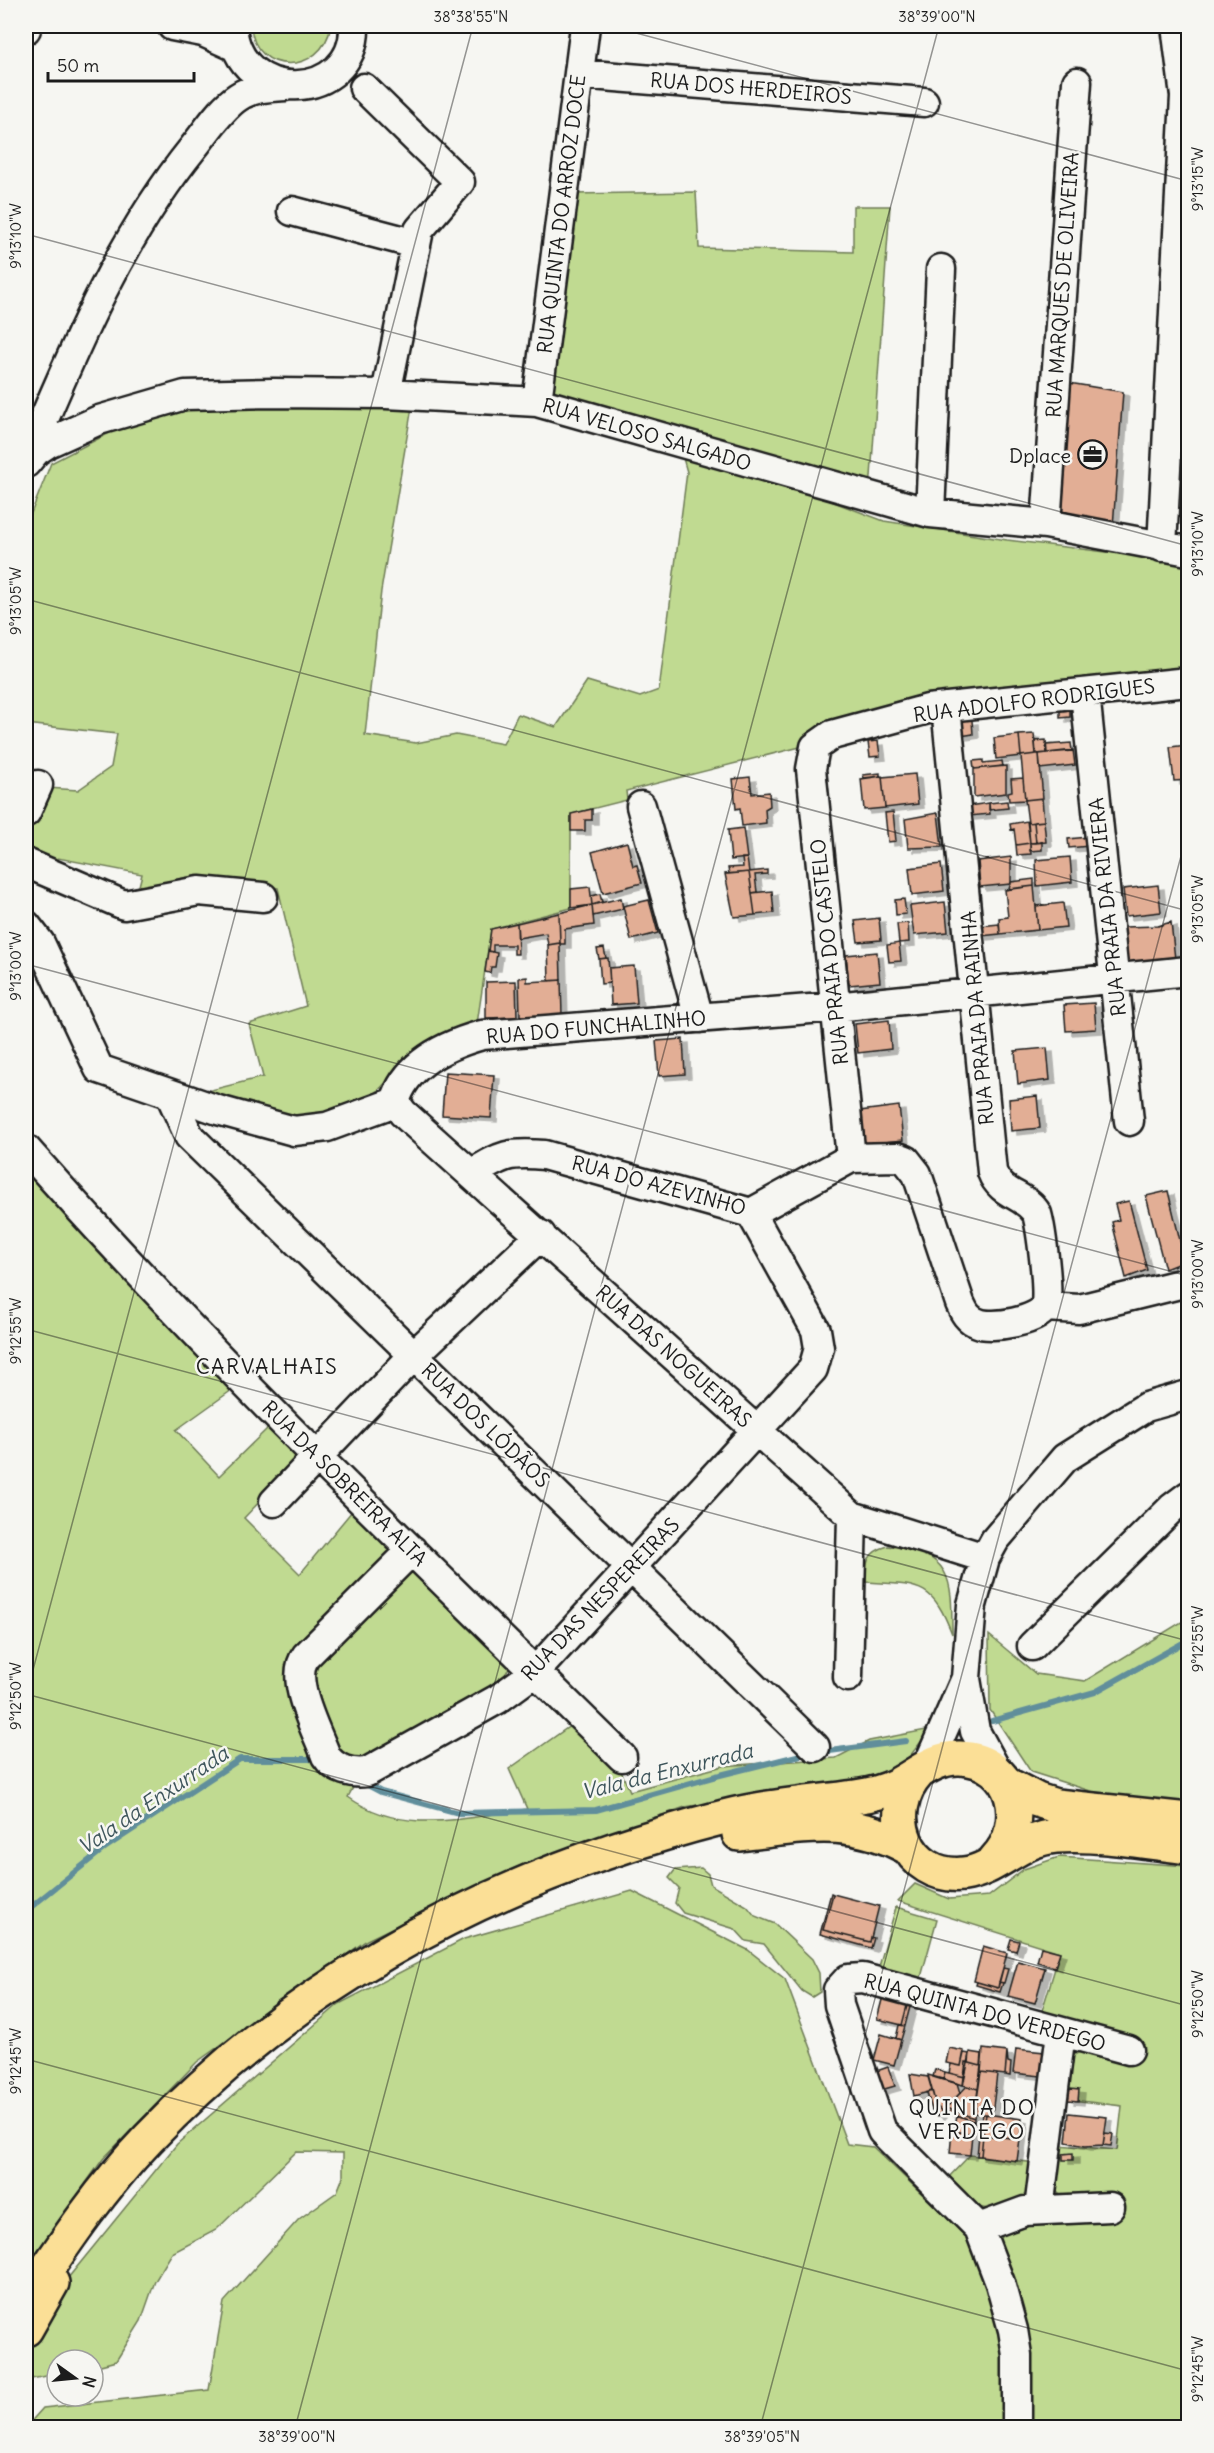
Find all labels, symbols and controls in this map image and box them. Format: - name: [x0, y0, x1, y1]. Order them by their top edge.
- text: 38°38'55"N: [434, 7, 508, 26]
- text: 38°39'00"N: [898, 7, 976, 26]
- scale bar: [48, 45, 194, 83]
- text: 50 m: [57, 54, 99, 77]
- street label: RUA DOS HERDEIROS: [649, 67, 853, 109]
- street label: RUA QUINTA DO ARROZ DOCE: [531, 73, 591, 355]
- text: 9°13'15"W: [1188, 146, 1207, 211]
- street label: RUA MARQUES DE OLIVEIRA: [1040, 151, 1084, 419]
- text: 9°13'10"W: [6, 203, 25, 269]
- street label: RUA VELOSO SALGADO: [540, 392, 754, 476]
- office icon: Dplace: [1076, 439, 1108, 471]
- place label: Dplace: [1009, 443, 1071, 468]
- text: 9°13'10"W: [1188, 511, 1207, 577]
- text: 9°13'05"W: [6, 567, 25, 635]
- street label: RUA ADOLFO RODRIGUES: [912, 673, 1156, 727]
- street label: RUA PRAIA DA RIVIERA: [1083, 796, 1131, 1018]
- street label: RUA PRAIA DO CASTELO: [805, 838, 853, 1066]
- text: 9°13'05"W: [1188, 875, 1207, 943]
- street label: RUA PRAIA DA RAINHA: [955, 910, 999, 1126]
- text: 9°13'00"W: [6, 931, 25, 1001]
- street label: RUA DO FUNCHALINHO: [485, 1005, 707, 1049]
- street label: RUA DO AZEVINHO: [569, 1150, 749, 1220]
- text: 9°13'00"W: [1188, 1239, 1207, 1309]
- street label: RUA DAS NOGUEIRAS: [591, 1279, 757, 1433]
- text: 9°12'55"W: [6, 1297, 25, 1364]
- district label: CARVALHAIS: [196, 1353, 338, 1380]
- street label: RUA DOS LÓDÃOS: [417, 1357, 555, 1493]
- street label: RUA DA SOBREIRA ALTA: [257, 1395, 433, 1571]
- street label: RUA DAS NESPEREIRAS: [516, 1512, 684, 1686]
- text: 9°12'55"W: [1188, 1605, 1207, 1672]
- text: 9°12'50"W: [6, 1662, 25, 1730]
- water label: Vala da Enxurrada: [579, 1736, 756, 1805]
- water label: Vala da Enxurrada: [73, 1739, 234, 1860]
- street label: RUA QUINTA DO VERDEGO: [861, 1968, 1109, 2056]
- text: 9°12'50"W: [1188, 1970, 1207, 2038]
- text: 9°12'45"W: [6, 2027, 25, 2094]
- district label: QUINTA DO VERDEGO: [908, 2094, 1036, 2145]
- text: 9°12'45"W: [1188, 2335, 1207, 2402]
- north arrow: [45, 2348, 105, 2408]
- text: N: [78, 2374, 101, 2390]
- text: 38°39'00"N: [258, 2427, 336, 2446]
- text: 38°39'05"N: [724, 2427, 800, 2446]

